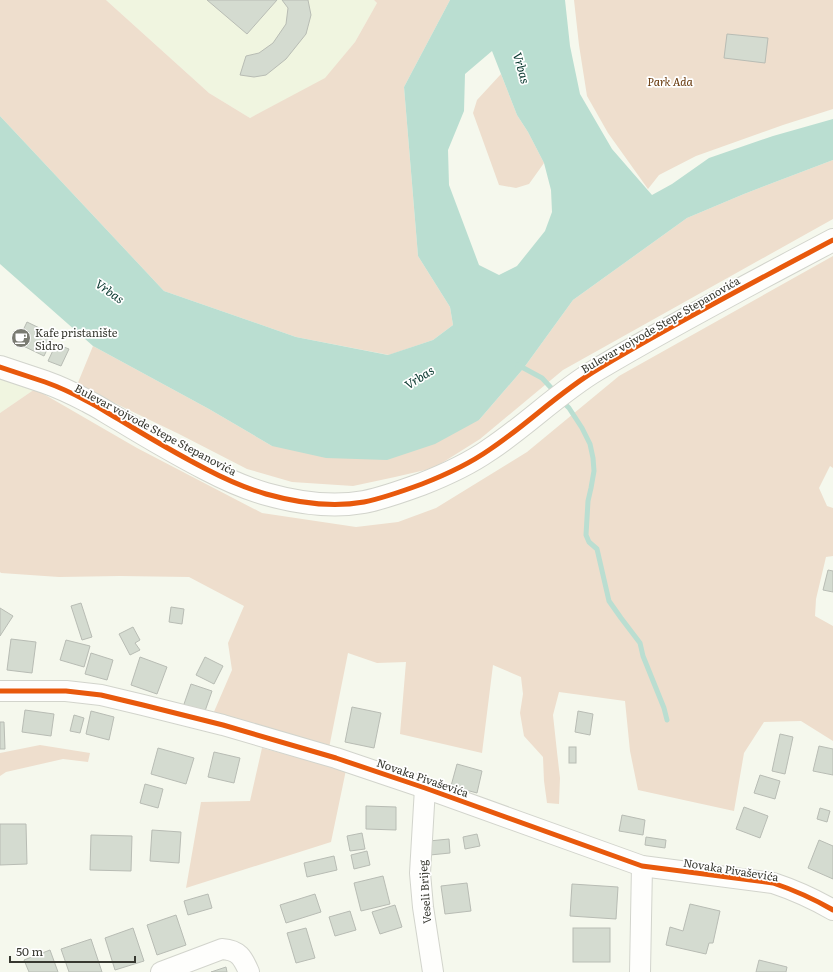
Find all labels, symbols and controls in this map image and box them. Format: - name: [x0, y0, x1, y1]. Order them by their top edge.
- water label: Vrbas: [509, 50, 535, 86]
- park label: Park Ada: [647, 73, 693, 89]
- street label: Bulevar vojvode Stepe Stepanovića: [577, 272, 743, 376]
- water label: Vrbas: [92, 275, 128, 307]
- place label: Kafe pristanište Sidro: [35, 324, 118, 353]
- cafe icon: Kafe pristanište Sidro: [10, 327, 32, 349]
- water label: Vrbas: [401, 361, 437, 393]
- street label: Bulevar vojvode Stepe Stepanovića: [72, 379, 240, 479]
- street label: Novaka Pivaševića: [375, 754, 471, 800]
- street label: Novaka Pivaševića: [682, 854, 780, 884]
- street label: Veseli Brijeg: [414, 859, 434, 924]
- scale bar: [10, 938, 135, 964]
- text: 50 m: [16, 942, 43, 960]

